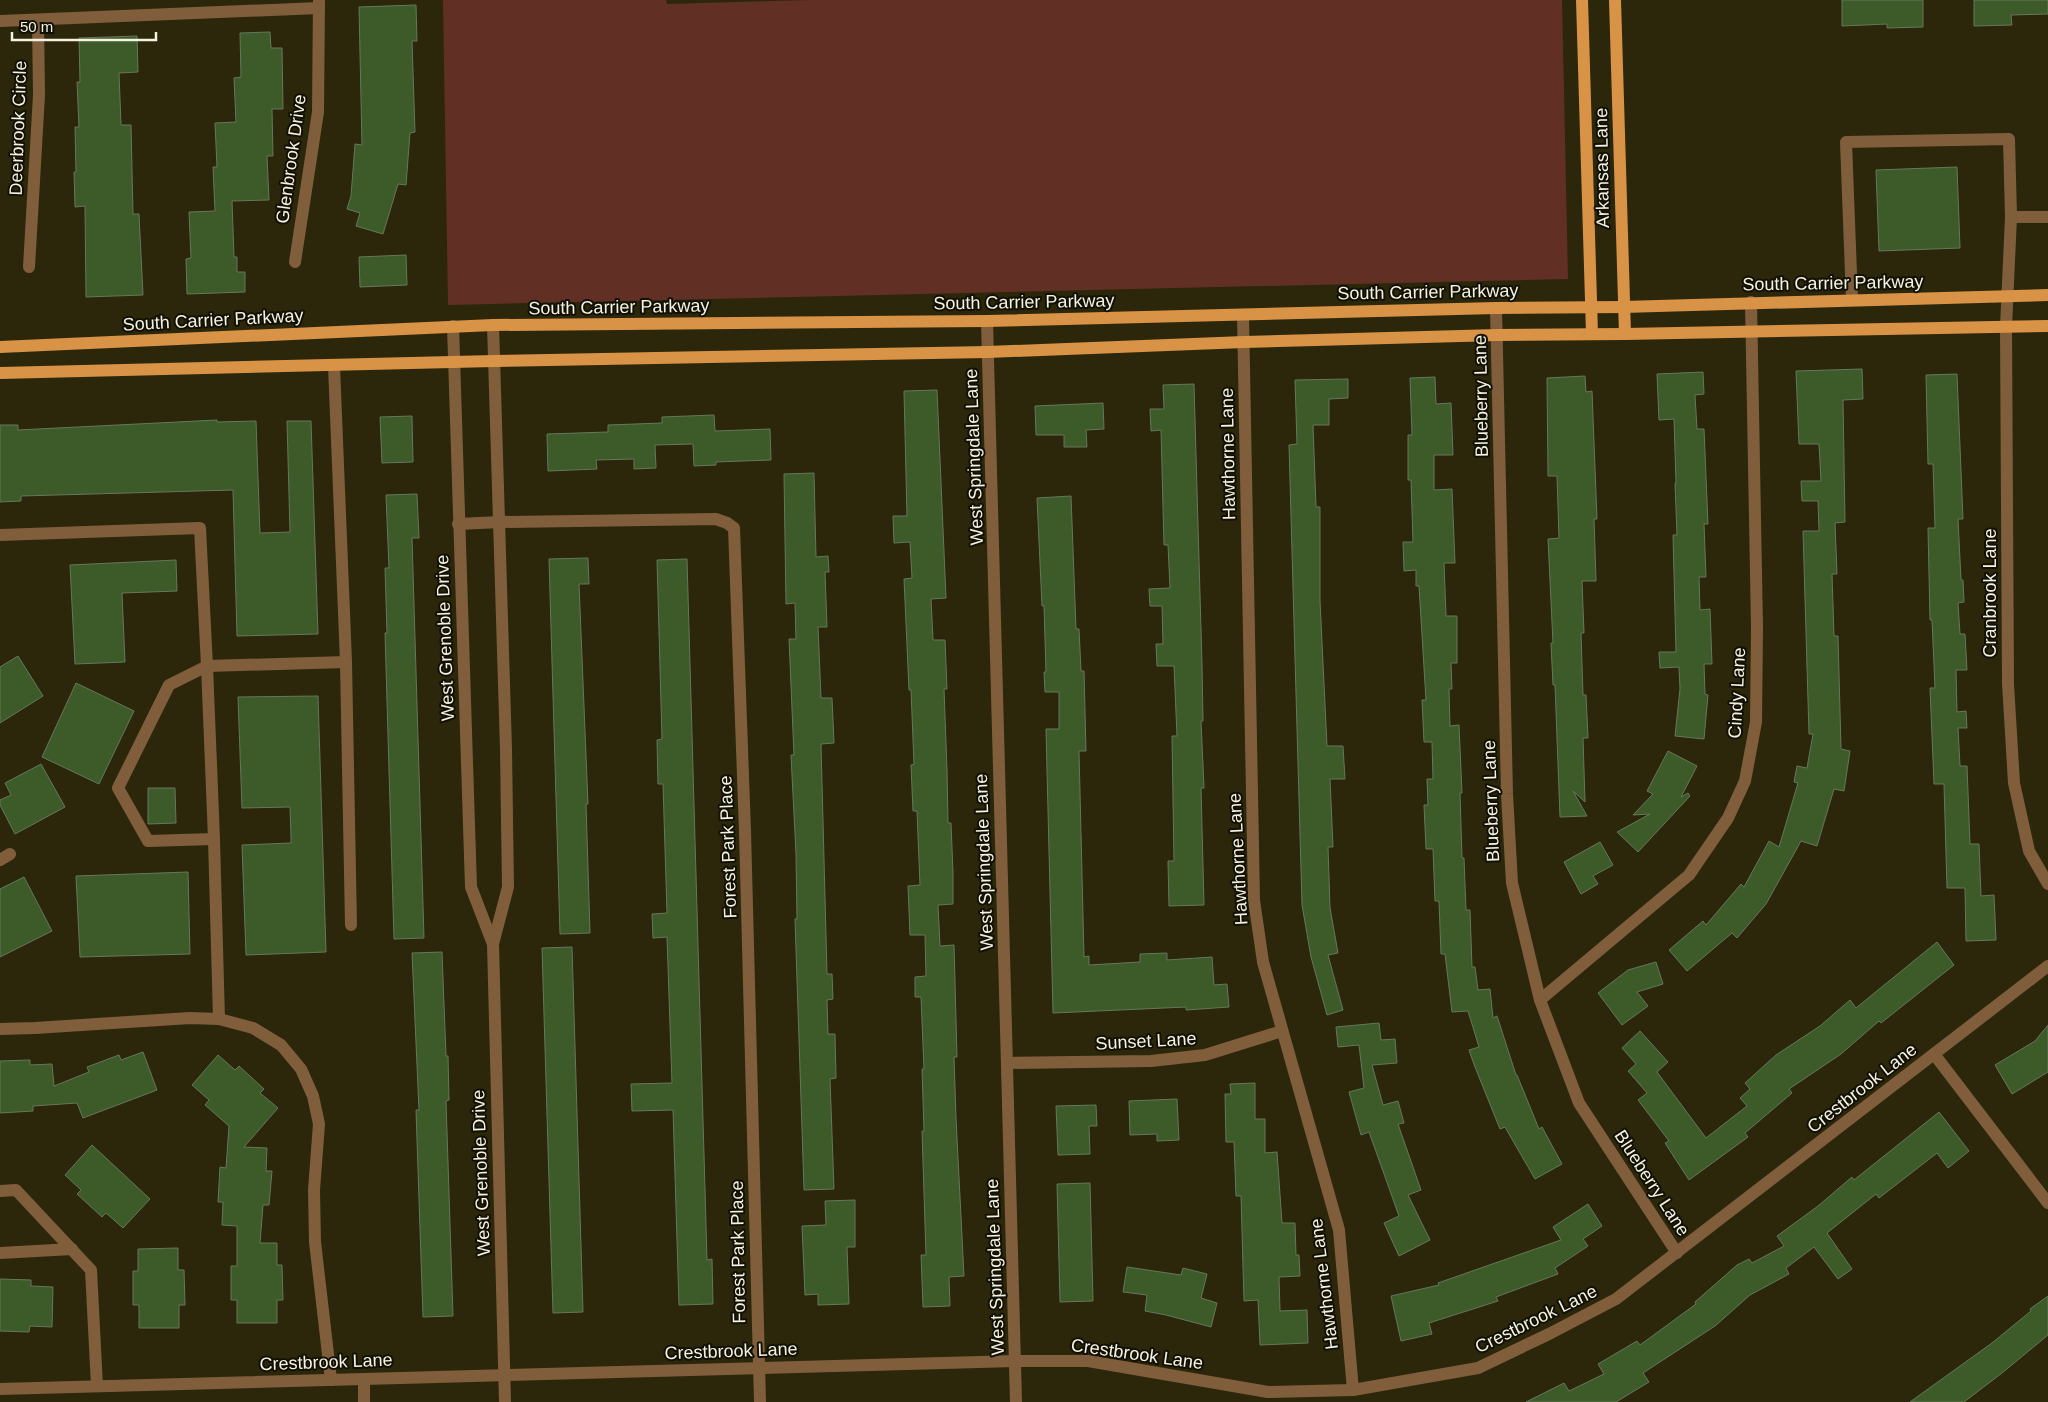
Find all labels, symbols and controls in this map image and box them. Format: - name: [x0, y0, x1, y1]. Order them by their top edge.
- scale bar: [12, 10, 156, 42]
- text: 50 m: [20, 18, 53, 35]
- street label: Deerbrook Circle: [6, 60, 30, 196]
- street label: Glenbrook Drive: [272, 93, 310, 225]
- street label: Arkansas Lane: [1591, 108, 1613, 228]
- street label: South Carrier Parkway: [1742, 271, 1924, 295]
- street label: South Carrier Parkway: [1337, 280, 1519, 304]
- street label: South Carrier Parkway: [933, 290, 1115, 314]
- street label: South Carrier Parkway: [528, 295, 710, 319]
- street label: South Carrier Parkway: [122, 305, 304, 335]
- street label: Blueberry Lane: [1470, 335, 1492, 457]
- street label: West Springdale Lane: [961, 368, 987, 546]
- street label: Hawthorne Lane: [1217, 388, 1239, 520]
- street label: Cranbrook Lane: [1980, 528, 2000, 658]
- street label: West Grenoble Drive: [432, 554, 458, 722]
- street label: Cindy Lane: [1725, 647, 1749, 739]
- street label: Blueberry Lane: [1479, 740, 1503, 862]
- street label: West Springdale Lane: [971, 773, 997, 951]
- street label: Forest Park Place: [716, 775, 740, 919]
- street label: Hawthorne Lane: [1225, 793, 1251, 925]
- street label: Sunset Lane: [1095, 1028, 1197, 1054]
- street label: Crestbrook Lane: [1803, 1039, 1921, 1137]
- street label: West Grenoble Drive: [468, 1089, 494, 1257]
- street label: Blueberry Lane: [1610, 1126, 1694, 1240]
- street label: West Springdale Lane: [982, 1178, 1008, 1356]
- street label: Forest Park Place: [727, 1180, 749, 1324]
- street label: Hawthorne Lane: [1306, 1217, 1342, 1351]
- street label: Crestbrook Lane: [1472, 1281, 1600, 1357]
- street label: Crestbrook Lane: [1070, 1335, 1204, 1373]
- street label: Crestbrook Lane: [664, 1339, 798, 1363]
- street label: Crestbrook Lane: [259, 1350, 393, 1374]

